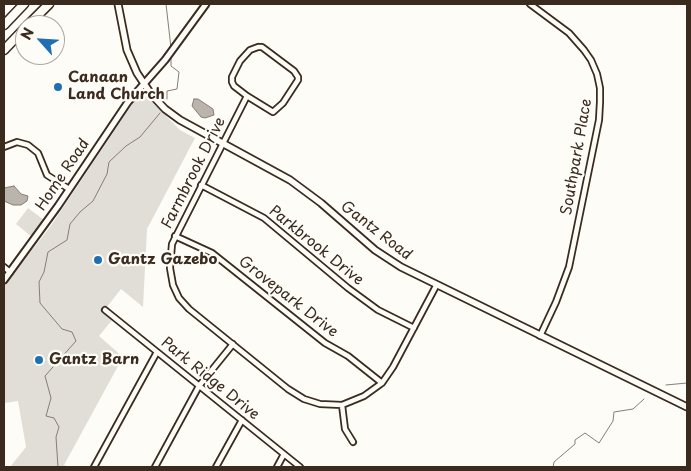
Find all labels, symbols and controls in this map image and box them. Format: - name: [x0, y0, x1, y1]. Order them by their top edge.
- north arrow: [15, 15, 65, 65]
- text: N: [15, 24, 39, 43]
- place label: Canaan Land Church: [68, 69, 165, 104]
- marker: Canaan Land Church: [52, 81, 64, 93]
- street label: Southpark Place: [558, 97, 596, 217]
- street label: Farmbrook Drive: [158, 114, 230, 232]
- street label: Home Road: [32, 136, 94, 214]
- street label: Gantz Road: [337, 198, 415, 264]
- street label: Parkbrook Drive: [265, 202, 367, 290]
- place label: Gantz Gazebo: [108, 251, 217, 269]
- street label: Grovepark Drive: [235, 253, 341, 341]
- marker: Gantz Gazebo: [92, 254, 104, 266]
- street label: Park Ridge Drive: [157, 334, 263, 424]
- place label: Gantz Barn: [49, 351, 139, 369]
- marker: Gantz Barn: [33, 354, 45, 366]

